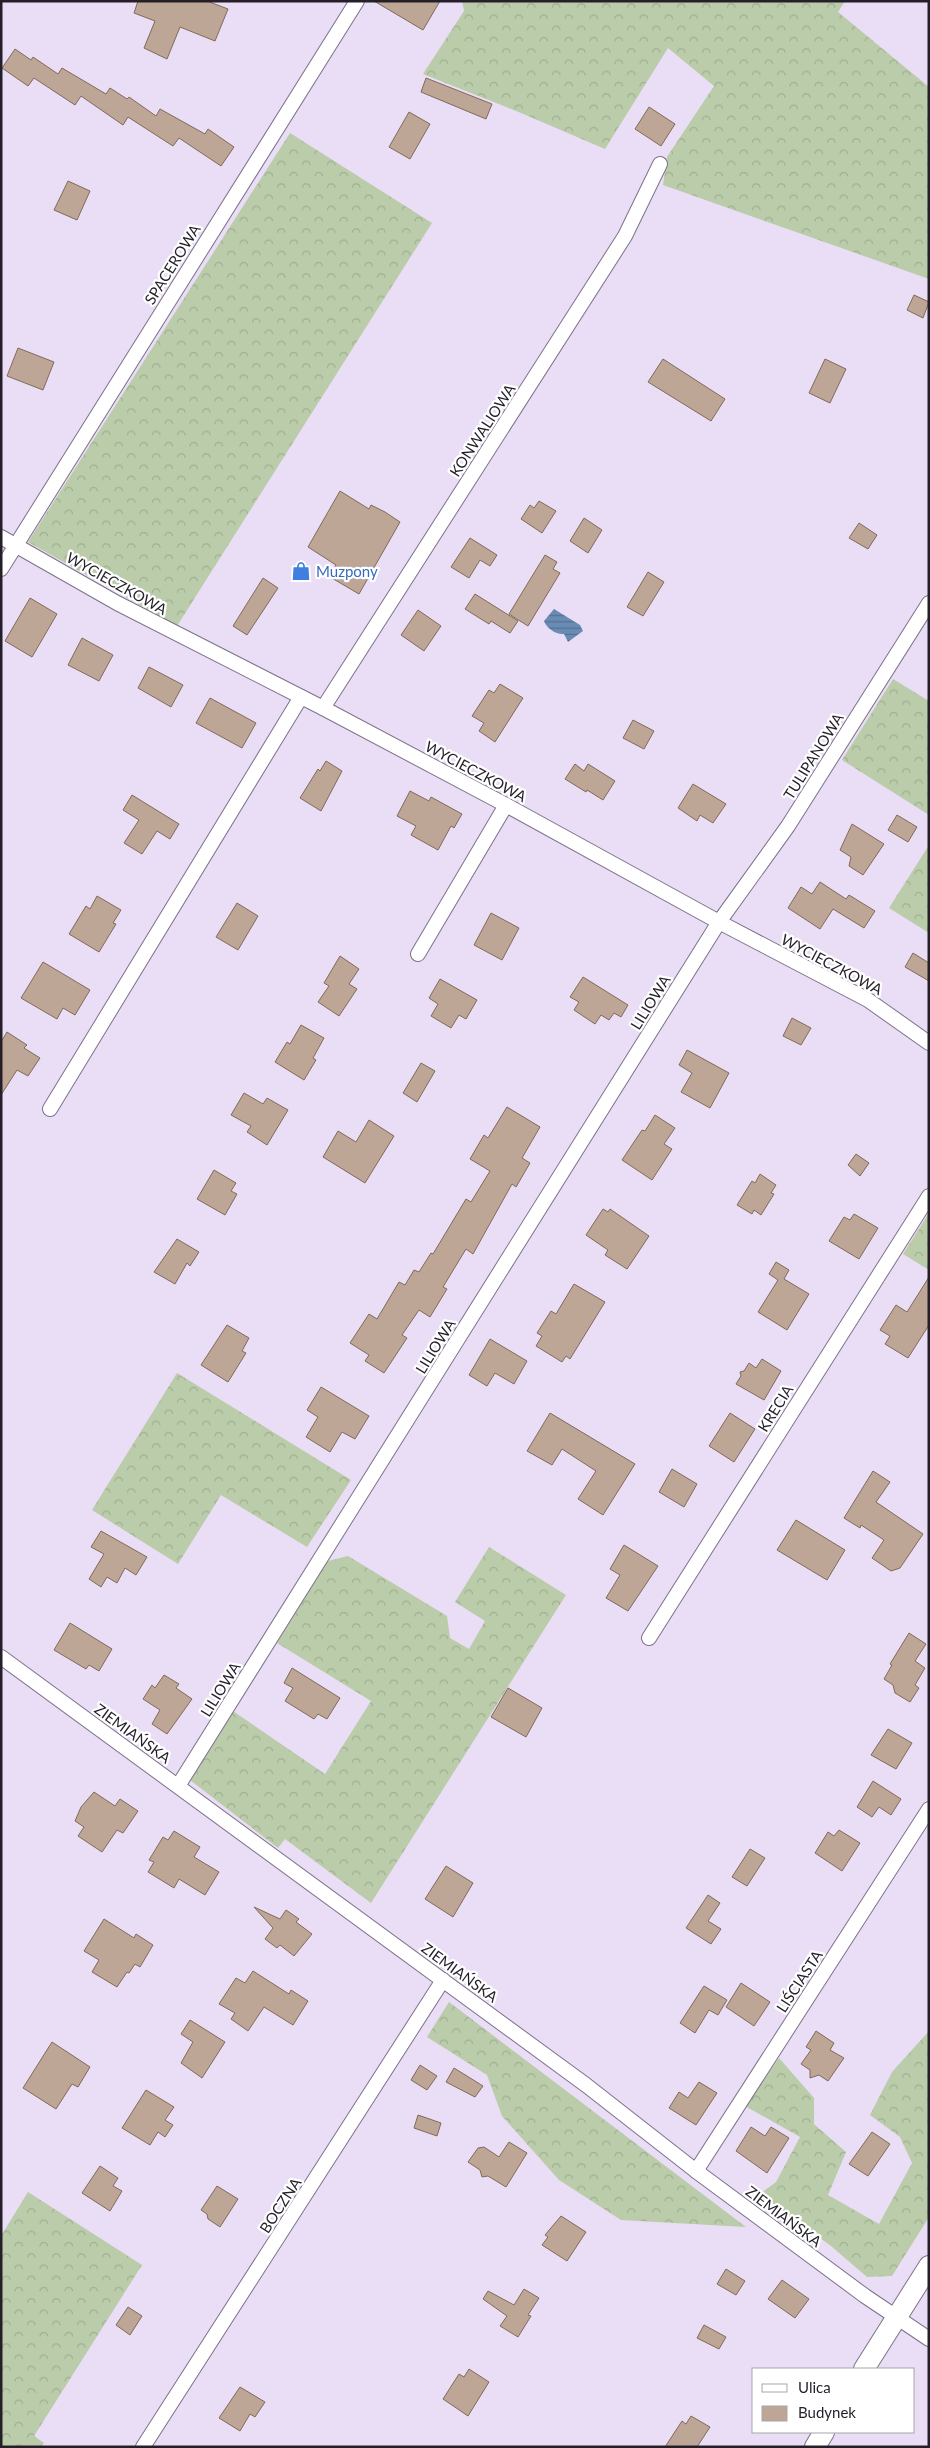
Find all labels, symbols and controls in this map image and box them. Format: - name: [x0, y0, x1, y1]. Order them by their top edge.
- street label: SPACEROWA: [140, 220, 204, 307]
- street label: KONWALIOWA: [445, 380, 519, 480]
- street label: WYCIECZKOWA: [64, 548, 171, 618]
- shop icon: Muzpony: [290, 560, 312, 582]
- place label: Muzpony: [316, 562, 378, 580]
- street label: TULIPANOWA: [779, 709, 847, 803]
- street label: WYCIECZKOWA: [422, 737, 531, 806]
- street label: WYCIECZKOWA: [778, 930, 887, 999]
- street label: LILIOWA: [626, 971, 674, 1033]
- street label: LILIOWA: [411, 1315, 459, 1377]
- street label: KRECIA: [754, 1380, 797, 1435]
- street label: LILIOWA: [196, 1658, 244, 1720]
- street label: ZIEMIAŃSKA: [91, 1699, 175, 1767]
- street label: ZIEMIAŃSKA: [418, 1938, 502, 2006]
- street label: LIŚCIASTA: [772, 1946, 826, 2015]
- street label: BOCZNA: [255, 2173, 305, 2236]
- street label: ZIEMIAŃSKA: [743, 2182, 826, 2251]
- legend: [752, 2368, 915, 2433]
- text: Ulica: [798, 2378, 831, 2396]
- text: Budynek: [798, 2403, 856, 2421]

